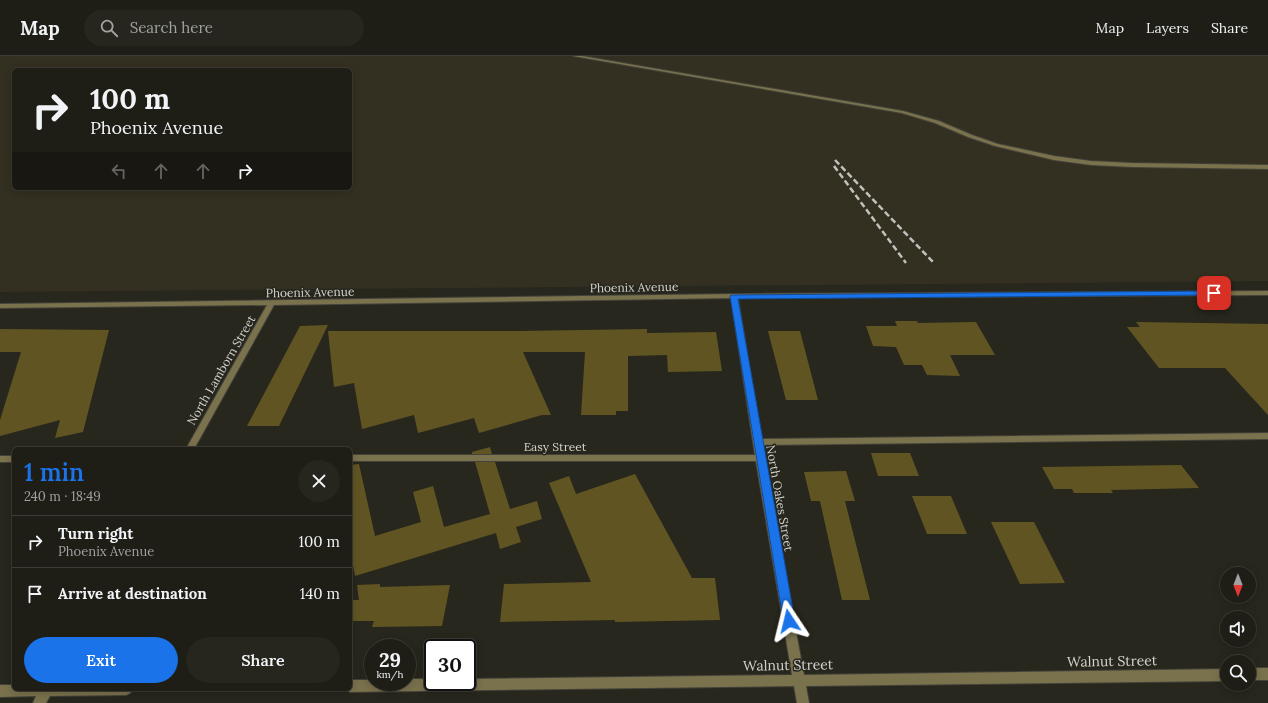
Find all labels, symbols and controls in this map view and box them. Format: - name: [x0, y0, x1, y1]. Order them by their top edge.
- search box: [84, 10, 364, 46]
- text: Map: [20, 16, 60, 40]
- icon: search: [98, 17, 120, 39]
- text: Search here: [130, 18, 213, 37]
- text: Map: [1096, 19, 1124, 37]
- text: Layers: [1146, 19, 1189, 37]
- text: Share: [1211, 19, 1248, 37]
- text: 100 m: [90, 81, 170, 117]
- icon: right: [24, 84, 76, 136]
- text: Phoenix Avenue: [90, 116, 223, 139]
- icon: left: [108, 160, 130, 182]
- icon: ahead: [150, 160, 172, 182]
- icon: ahead: [192, 160, 214, 182]
- icon: right: [234, 160, 256, 182]
- pin: [1197, 276, 1231, 310]
- street label: Phoenix Avenue: [589, 279, 679, 295]
- icon: arrive: [1203, 282, 1225, 304]
- street label: Phoenix Avenue: [265, 284, 355, 300]
- street label: North Lamborn Street: [183, 312, 259, 427]
- street label: Easy Street: [524, 439, 587, 454]
- street label: North Oakes Street: [763, 444, 797, 553]
- text: 1 min: [24, 457, 84, 488]
- button: close: [298, 460, 340, 502]
- text: 240 m · 18:49: [24, 488, 101, 505]
- text: Turn right: [58, 524, 134, 543]
- icon: right: [24, 531, 46, 553]
- text: 100 m: [299, 532, 340, 551]
- text: Phoenix Avenue: [58, 543, 154, 560]
- north arrow: [1220, 567, 1256, 603]
- map controls: [1220, 567, 1256, 691]
- icon: arrive: [24, 583, 46, 605]
- text: Arrive at destination: [58, 584, 207, 603]
- text: 140 m: [300, 584, 340, 603]
- position arrow: [768, 600, 810, 642]
- button: sound: [1220, 611, 1256, 647]
- button: Exit: [24, 637, 178, 683]
- button: Share: [186, 637, 340, 683]
- speed limit sign: 30: [424, 639, 476, 691]
- text: 29: [379, 647, 401, 672]
- street label: Walnut Street: [1067, 651, 1158, 671]
- street label: Walnut Street: [743, 655, 834, 675]
- button: search: [1220, 655, 1256, 691]
- text: km/h: [376, 668, 404, 681]

